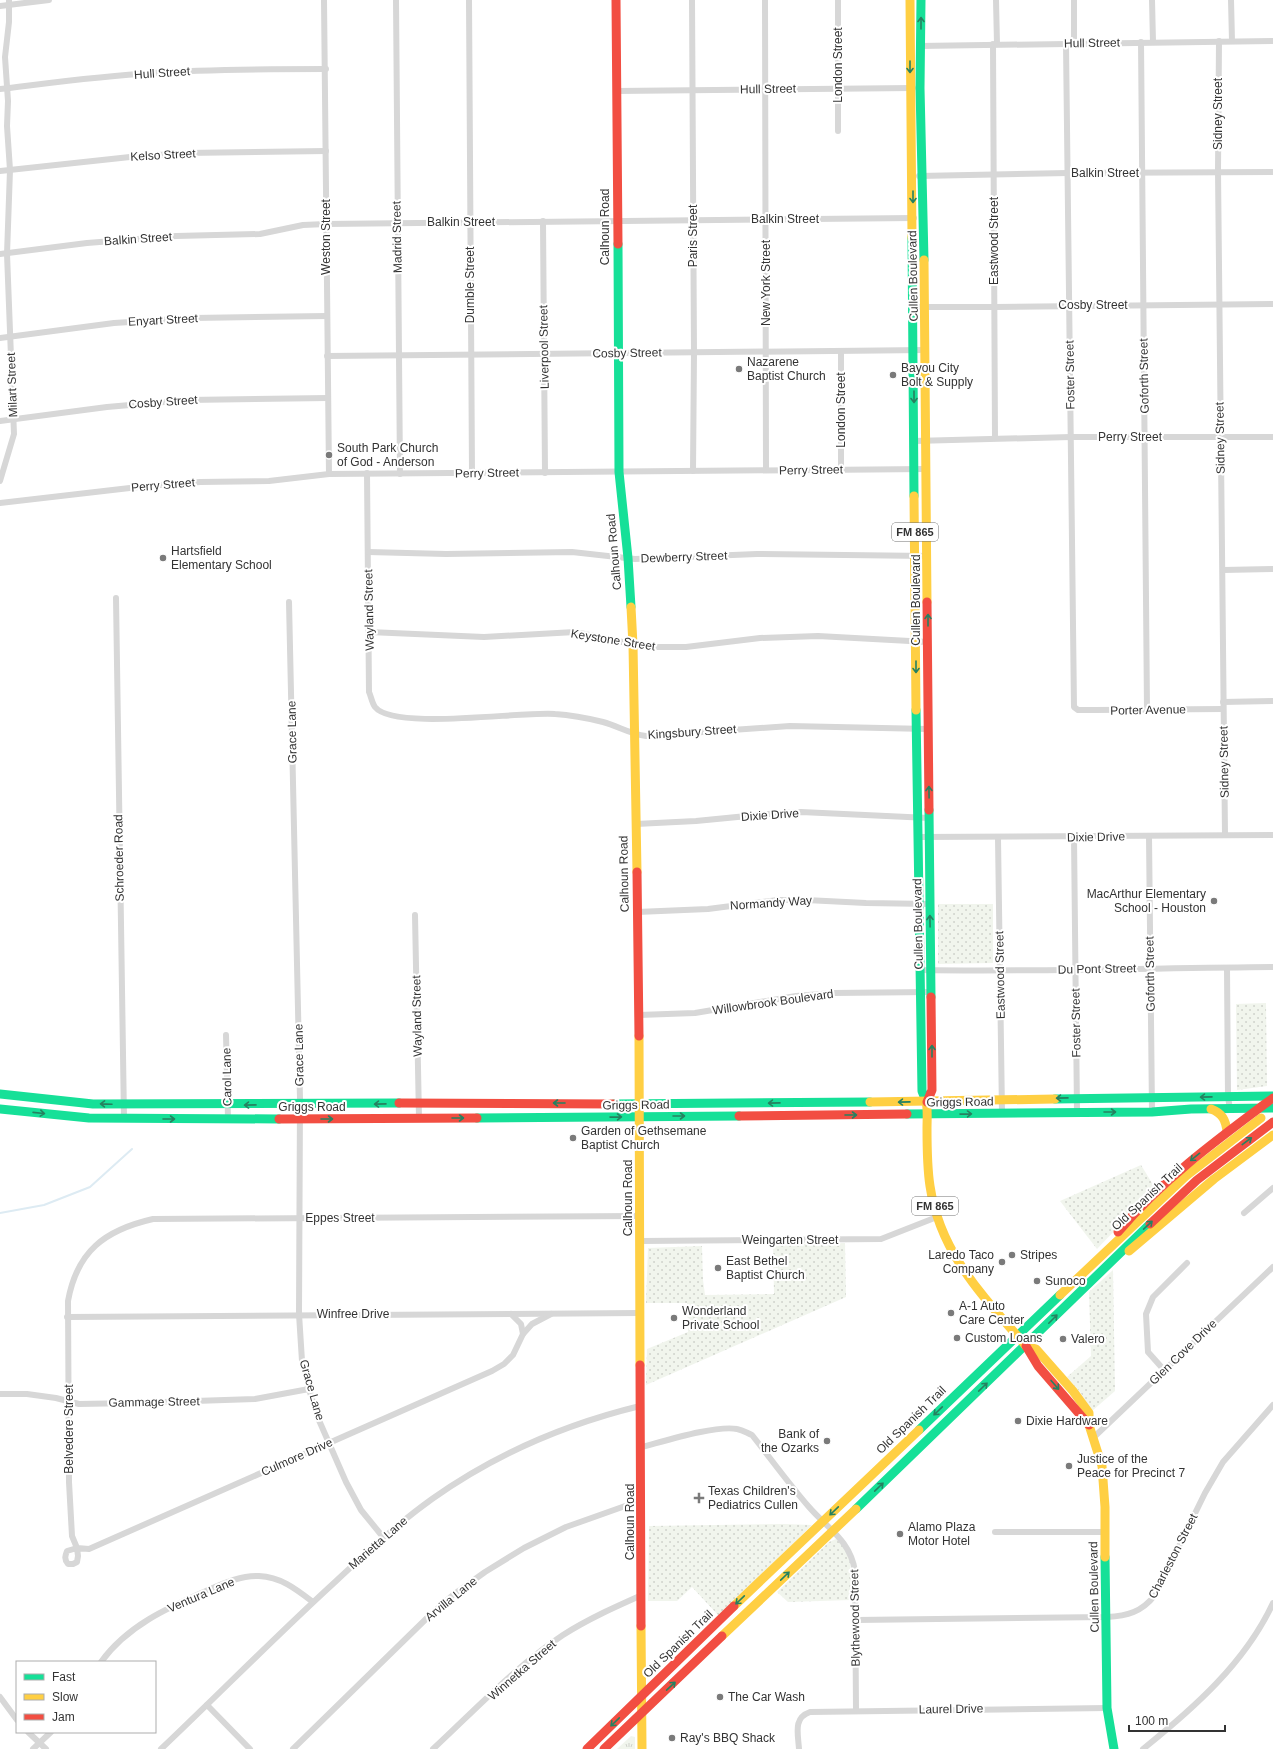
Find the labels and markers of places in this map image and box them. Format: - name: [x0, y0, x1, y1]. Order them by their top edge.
- place label: Nazarene Baptist Church: [747, 355, 826, 383]
- place label: Bayou City Bolt & Supply: [901, 361, 973, 389]
- marker: Nazarene Baptist Church: [734, 364, 744, 374]
- marker: Bayou City Bolt & Supply: [888, 370, 898, 380]
- place label: South Park Church of God - Anderson: [337, 441, 438, 469]
- marker: South Park Church of God - Anderson: [324, 450, 334, 460]
- place label: Hartsfield Elementary School: [171, 544, 272, 572]
- marker: Hartsfield Elementary School: [158, 553, 168, 563]
- place label: MacArthur Elementary School - Houston: [1087, 887, 1206, 915]
- marker: MacArthur Elementary School - Houston: [1209, 896, 1219, 906]
- place label: Garden of Gethsemane Baptist Church: [581, 1124, 707, 1152]
- marker: Garden of Gethsemane Baptist Church: [568, 1133, 578, 1143]
- place label: Laredo Taco Company: [928, 1248, 994, 1276]
- place label: Stripes: [1020, 1248, 1057, 1262]
- marker: Stripes: [1007, 1250, 1017, 1260]
- place label: East Bethel Baptist Church: [726, 1254, 805, 1282]
- marker: Laredo Taco Company: [997, 1257, 1007, 1267]
- marker: East Bethel Baptist Church: [713, 1263, 723, 1273]
- place label: Sunoco: [1045, 1274, 1086, 1288]
- marker: Sunoco: [1032, 1276, 1042, 1286]
- place label: A-1 Auto Care Center: [959, 1299, 1024, 1327]
- place label: Wonderland Private School: [682, 1304, 759, 1332]
- marker: A-1 Auto Care Center: [946, 1308, 956, 1318]
- marker: Wonderland Private School: [669, 1313, 679, 1323]
- place label: Custom Loans: [965, 1331, 1042, 1345]
- place label: Valero: [1071, 1332, 1105, 1346]
- marker: Custom Loans: [952, 1333, 962, 1343]
- marker: Valero: [1058, 1334, 1068, 1344]
- place label: Dixie Hardware: [1026, 1414, 1108, 1428]
- marker: Dixie Hardware: [1013, 1416, 1023, 1426]
- place label: Bank of the Ozarks: [761, 1427, 820, 1455]
- marker: Bank of the Ozarks: [822, 1436, 832, 1446]
- place label: Justice of the Peace for Precinct 7: [1077, 1452, 1185, 1480]
- marker: Justice of the Peace for Precinct 7: [1064, 1461, 1074, 1471]
- place label: Texas Children's Pediatrics Cullen: [708, 1484, 798, 1512]
- marker: Texas Children's Pediatrics Cullen: [693, 1492, 705, 1504]
- place label: Alamo Plaza Motor Hotel: [908, 1520, 976, 1548]
- marker: Alamo Plaza Motor Hotel: [895, 1529, 905, 1539]
- place label: The Car Wash: [728, 1690, 805, 1704]
- marker: The Car Wash: [715, 1692, 725, 1702]
- place label: Ray's BBQ Shack: [680, 1731, 776, 1745]
- marker: Ray's BBQ Shack: [667, 1733, 677, 1743]

